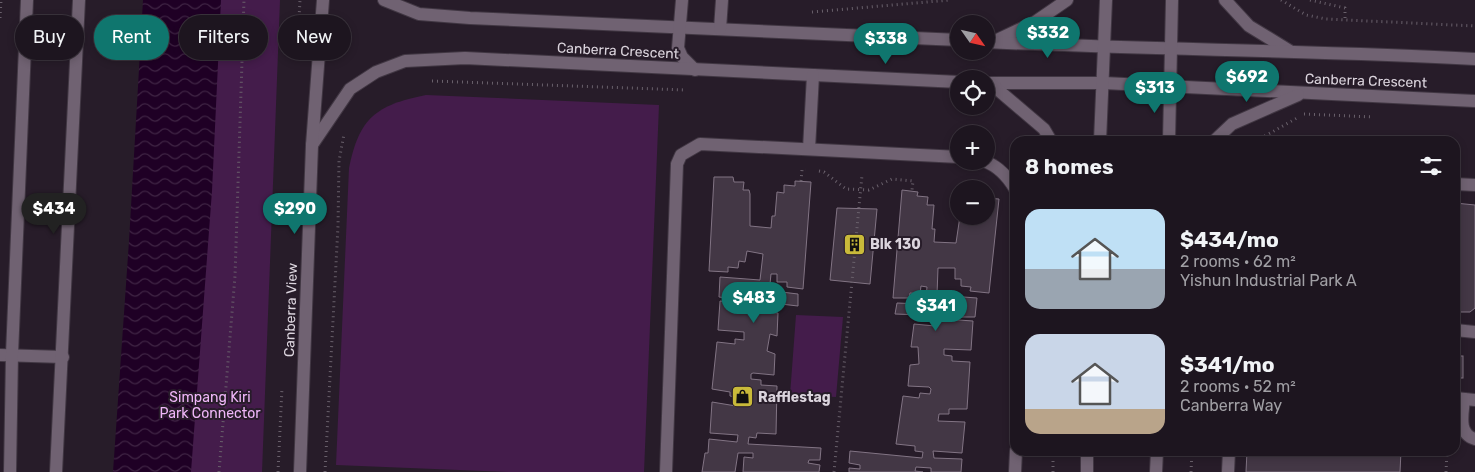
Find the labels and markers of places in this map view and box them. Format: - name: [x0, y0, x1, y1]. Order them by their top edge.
- pin: $332: [1018, 17, 1078, 59]
- pin: $338: [856, 22, 916, 65]
- pin: $692: [1217, 61, 1277, 103]
- pin: $313: [1125, 72, 1185, 114]
- pin: $434: [24, 192, 84, 235]
- pin: $290: [265, 192, 325, 235]
- building icon: Blk 130: [842, 232, 866, 256]
- place label: Blk 130: [870, 236, 921, 253]
- pin: $483: [724, 282, 784, 324]
- pin: $341: [906, 290, 966, 332]
- shop icon: Rafflestag: [730, 385, 754, 409]
- place label: Rafflestag: [758, 389, 831, 406]

